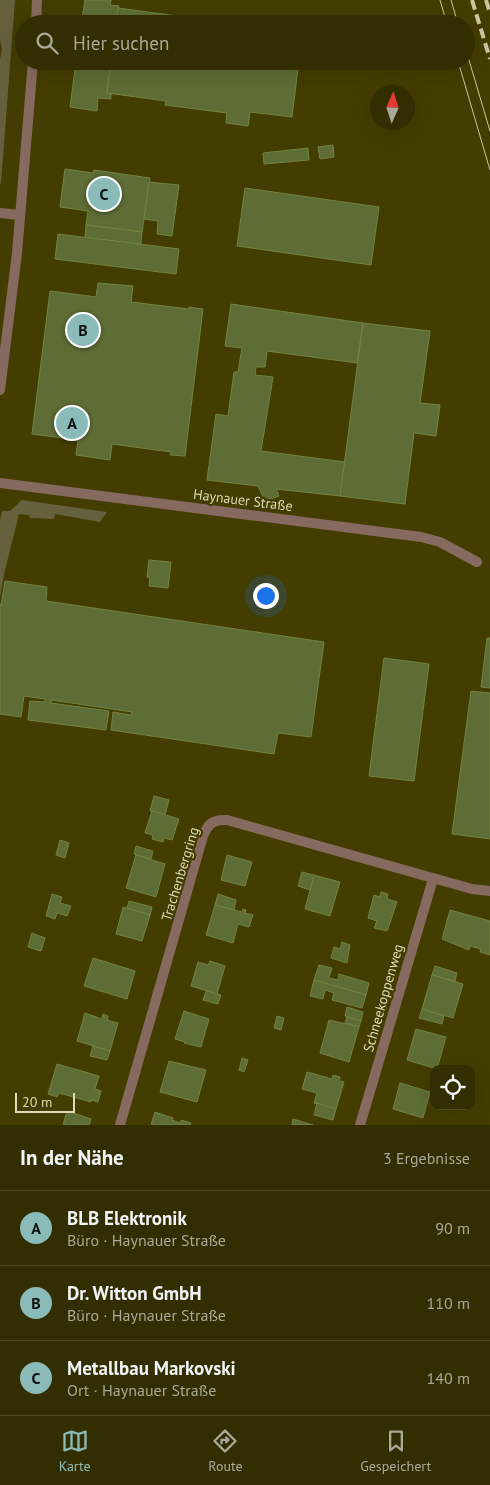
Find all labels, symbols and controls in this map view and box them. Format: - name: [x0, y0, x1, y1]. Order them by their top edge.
- search box: [15, 15, 475, 70]
- icon: search: [33, 29, 61, 57]
- text: Hier suchen: [73, 31, 169, 55]
- north arrow: [370, 85, 415, 130]
- pin: C: [88, 175, 120, 213]
- pin: B: [67, 311, 99, 349]
- pin: A: [56, 404, 88, 442]
- street label: Haynauer Straße: [192, 485, 294, 515]
- your location: [253, 583, 279, 609]
- street label: Trachenbergring: [157, 825, 203, 923]
- street label: Schneekoppenweg: [359, 942, 407, 1054]
- map controls: [430, 1065, 475, 1110]
- button: locate: [430, 1065, 475, 1110]
- scale bar: [15, 1090, 75, 1113]
- text: 20 m: [22, 1093, 52, 1111]
- text: In der Nähe: [20, 1144, 124, 1171]
- text: 3 Ergebnisse: [383, 1148, 470, 1168]
- text: BLB Elektronik: [67, 1206, 187, 1230]
- text: A: [31, 1218, 41, 1238]
- text: 90 m: [435, 1218, 470, 1238]
- text: Büro · Haynauer Straße: [67, 1230, 226, 1250]
- text: Dr. Witton GmbH: [67, 1281, 202, 1305]
- text: B: [31, 1293, 41, 1313]
- text: 110 m: [427, 1293, 470, 1313]
- text: Büro · Haynauer Straße: [67, 1305, 226, 1325]
- text: Metallbau Markovski: [67, 1356, 236, 1380]
- text: C: [32, 1368, 40, 1388]
- text: 140 m: [427, 1368, 470, 1388]
- text: Ort · Haynauer Straße: [67, 1380, 216, 1400]
- tab: Karte: [59, 1427, 91, 1475]
- tab: Route: [208, 1427, 243, 1475]
- tab: Gespeichert: [360, 1427, 431, 1475]

